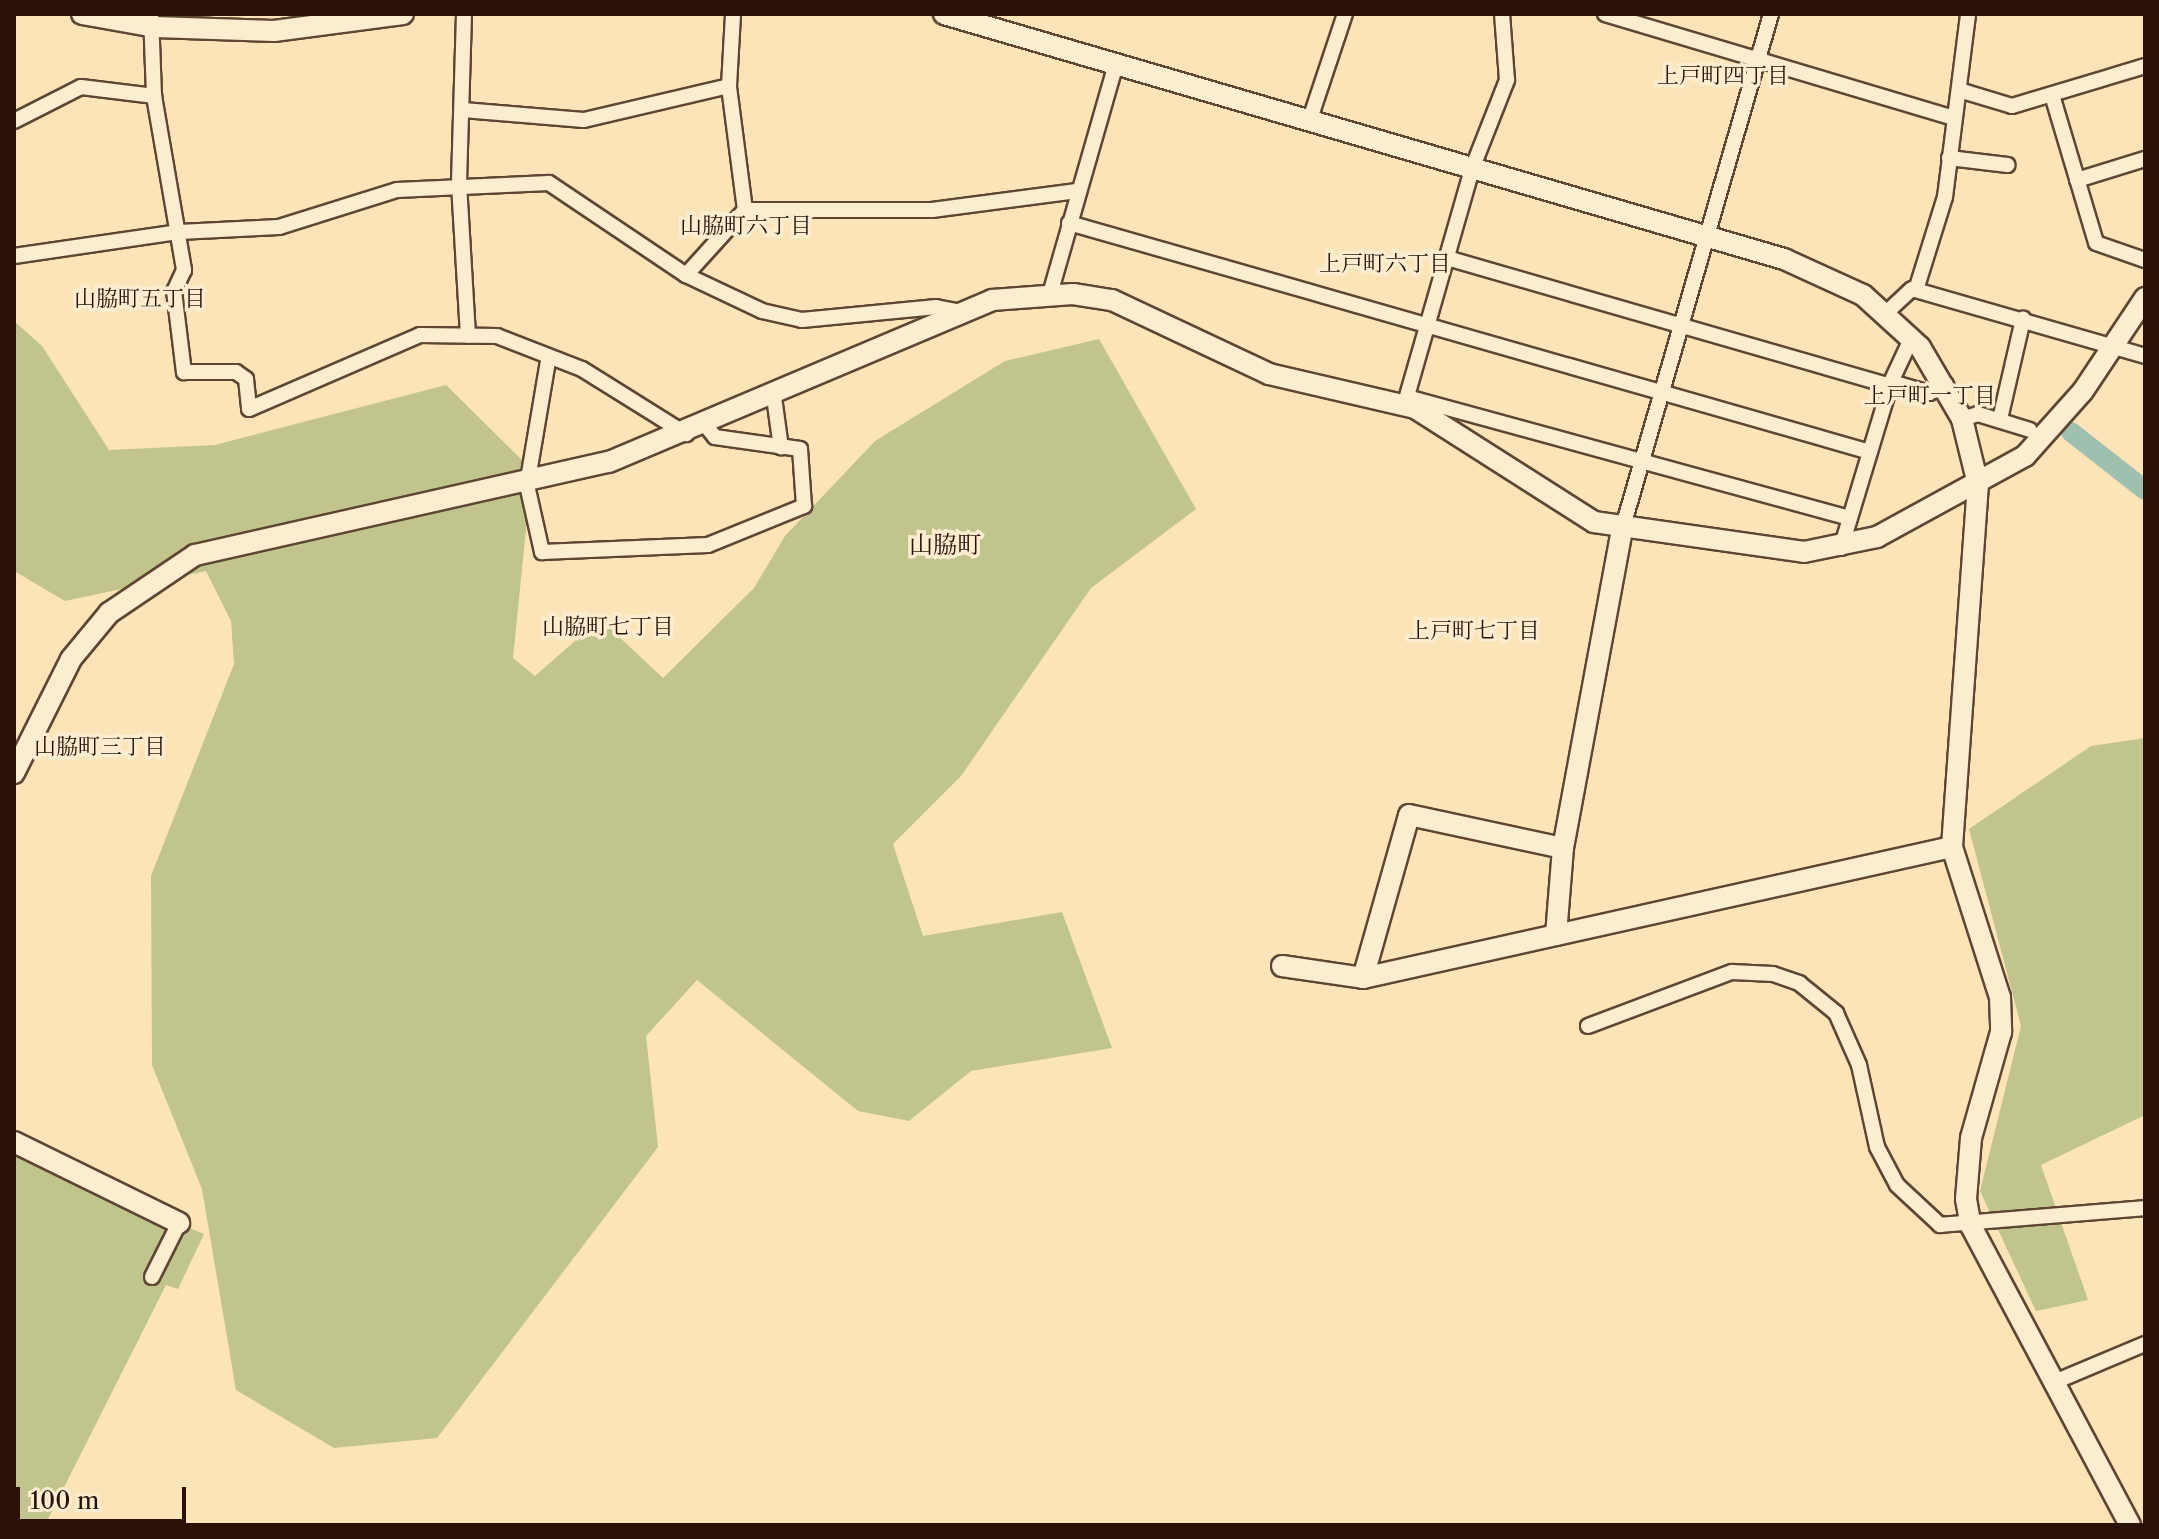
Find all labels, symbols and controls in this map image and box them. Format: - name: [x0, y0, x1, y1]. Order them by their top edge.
- district label: 上戸町四丁目: [1657, 63, 1789, 89]
- district label: 山脇町六丁目: [680, 213, 812, 239]
- district label: 上戸町六丁目: [1319, 251, 1451, 277]
- district label: 山脇町五丁目: [74, 286, 206, 312]
- district label: 上戸町一丁目: [1864, 383, 1996, 409]
- district label: 山脇町: [909, 531, 981, 559]
- district label: 山脇町七丁目: [542, 614, 674, 640]
- district label: 上戸町七丁目: [1408, 618, 1540, 644]
- district label: 山脇町三丁目: [34, 734, 166, 760]
- scale bar: [20, 1471, 190, 1521]
- text: 100 m: [30, 1486, 99, 1515]

